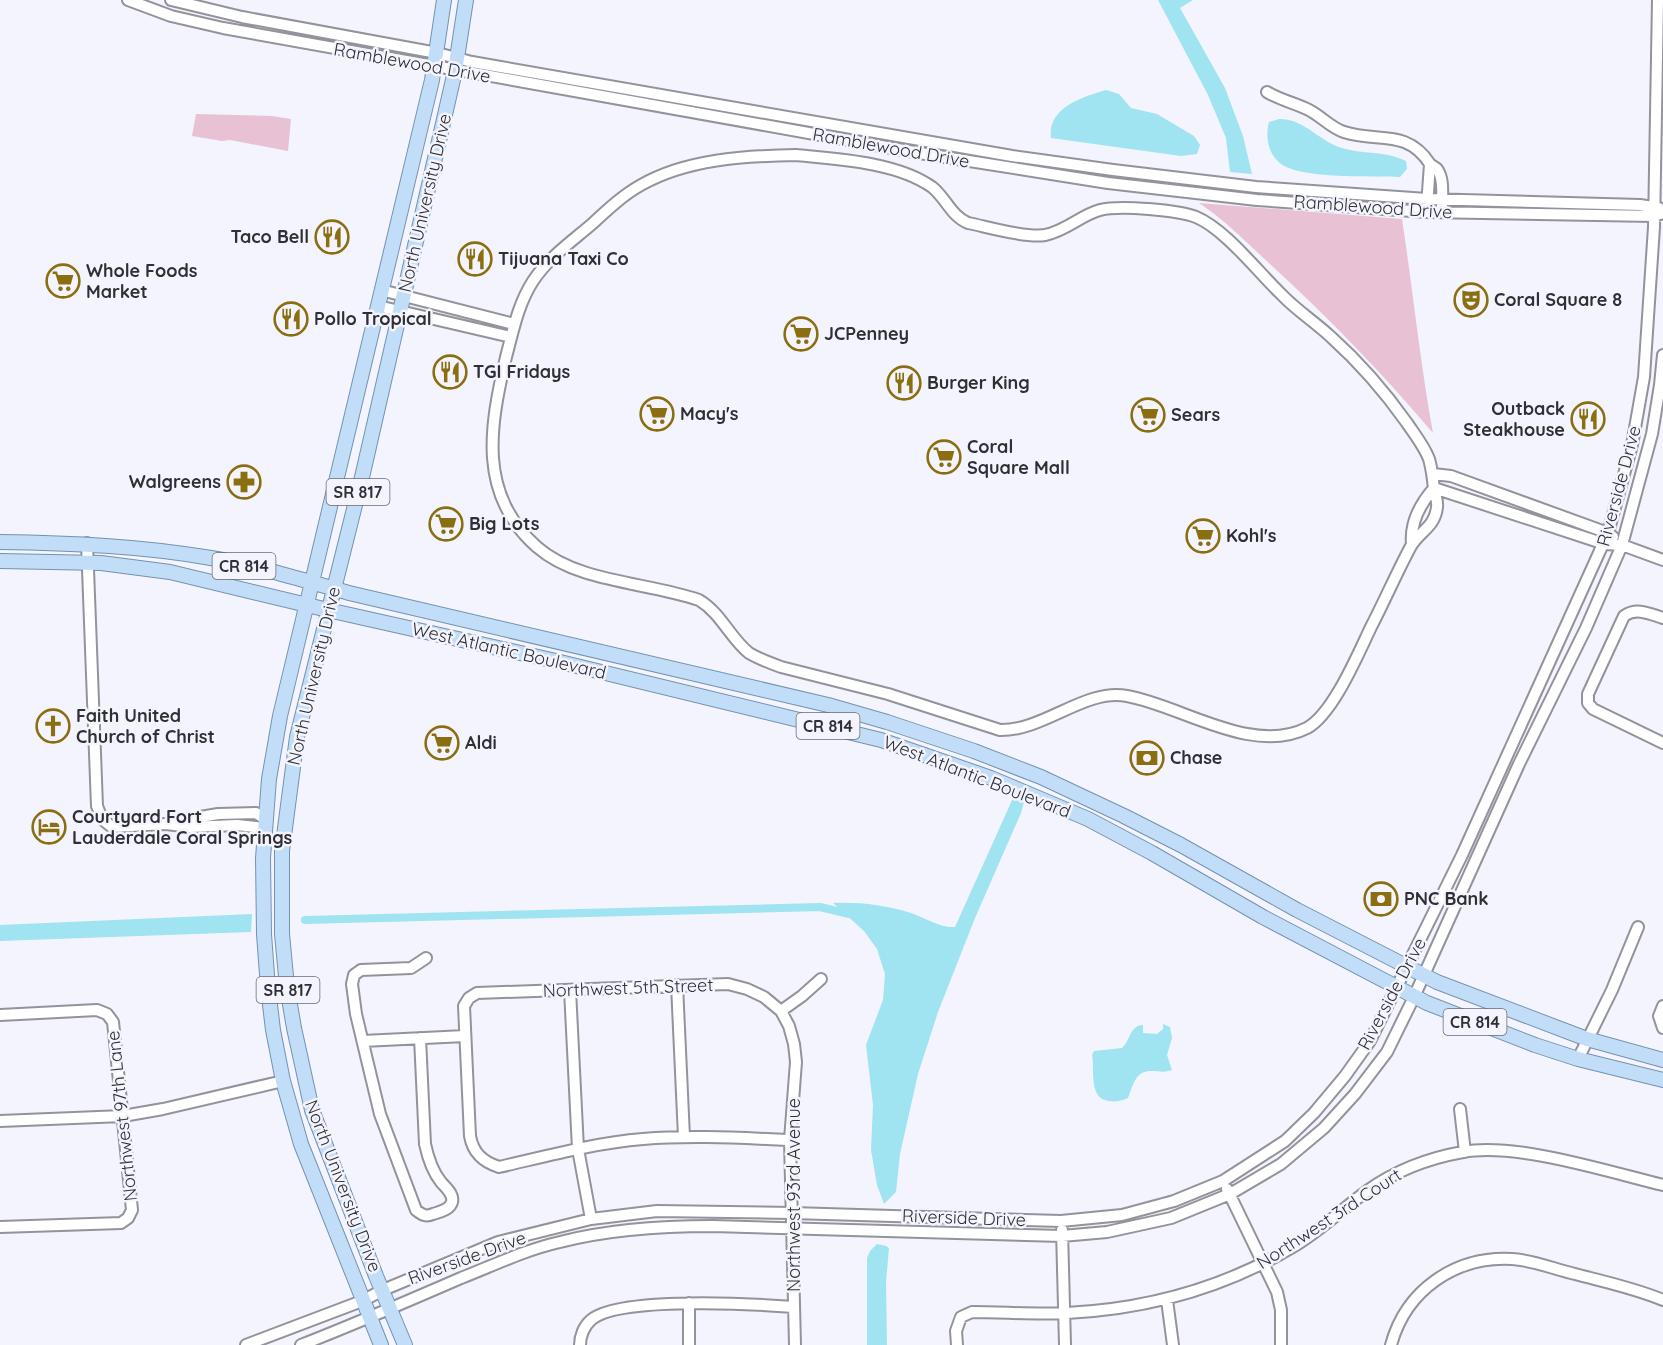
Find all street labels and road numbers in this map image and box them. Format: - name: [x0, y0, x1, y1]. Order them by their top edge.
- street label: Ramblewood Drive: [332, 37, 492, 88]
- street label: North University Drive: [393, 111, 456, 294]
- street label: Ramblewood Drive: [811, 122, 971, 173]
- street label: Ramblewood Drive: [1293, 189, 1453, 224]
- street label: Riverside Drive: [1591, 423, 1646, 549]
- road number: SR 817: [326, 479, 389, 505]
- road number: CR 814: [212, 553, 276, 579]
- street label: North University Drive: [282, 584, 345, 767]
- street label: West Atlantic Boulevard: [410, 617, 609, 684]
- road number: CR 814: [796, 713, 860, 739]
- street label: West Atlantic Boulevard: [880, 730, 1074, 823]
- street label: Riverside Drive: [1352, 934, 1431, 1054]
- street label: Northwest 5th Street: [542, 973, 714, 1002]
- road number: SR 817: [256, 977, 320, 1003]
- road number: CR 814: [1444, 1009, 1506, 1035]
- street label: Northwest 97th Lane: [101, 1030, 142, 1203]
- street label: North University Drive: [300, 1096, 387, 1275]
- street label: Northwest 93rd Avenue: [782, 1098, 805, 1292]
- street label: Northwest 3rd Court: [1252, 1163, 1405, 1274]
- street label: Riverside Drive: [902, 1204, 1026, 1231]
- street label: Riverside Drive: [405, 1226, 529, 1290]

